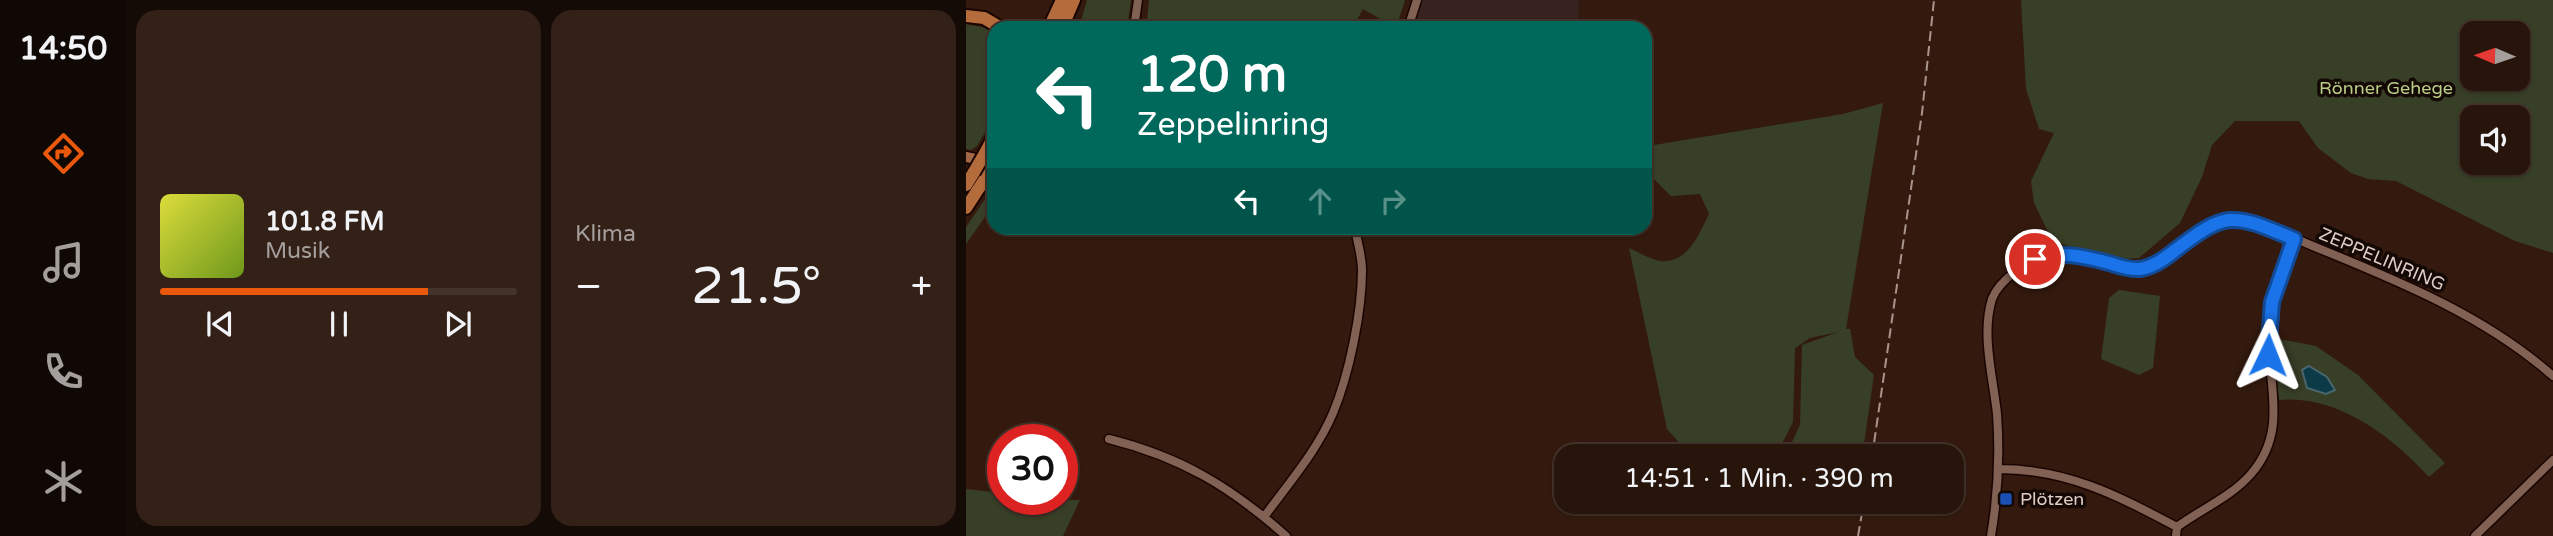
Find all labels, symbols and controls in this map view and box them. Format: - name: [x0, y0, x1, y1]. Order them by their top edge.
- north arrow: [2460, 21, 2530, 91]
- map controls: [2460, 21, 2530, 175]
- text: 14:50: [19, 30, 107, 68]
- text: 120 m: [1137, 46, 1287, 105]
- icon: left: [1022, 49, 1113, 140]
- park label: Rönner Gehege: [2319, 77, 2453, 99]
- button: sound: [2460, 105, 2530, 175]
- text: Zeppelinring: [1137, 106, 1329, 144]
- icon: directions: [39, 129, 88, 178]
- icon: left: [1228, 182, 1266, 220]
- icon: ahead: [1301, 182, 1339, 220]
- icon: right: [1374, 182, 1412, 220]
- text: 101.8 FM: [265, 206, 385, 237]
- text: Klima: [575, 220, 636, 248]
- street label: ZEPPELINRING: [2316, 223, 2448, 295]
- pin: [2005, 229, 2065, 289]
- text: Musik: [265, 237, 330, 265]
- icon: music: [39, 238, 88, 287]
- icon: arrive: [2016, 240, 2054, 278]
- text: 21.5°: [691, 255, 821, 318]
- text: −: [575, 264, 602, 310]
- text: +: [911, 264, 932, 310]
- icon: previous: [201, 305, 239, 343]
- icon: pause: [320, 305, 358, 343]
- icon: next: [439, 305, 477, 343]
- position arrow: [2231, 318, 2305, 392]
- icon: phone: [39, 347, 88, 396]
- speed limit sign: 30: [987, 424, 1078, 515]
- icon: climate: [39, 457, 88, 506]
- text: 14:51 · 1 Min. · 390 m: [1624, 463, 1894, 494]
- place label: Plötzen: [2020, 488, 2084, 510]
- marker: Plötzen: [1998, 491, 2014, 507]

